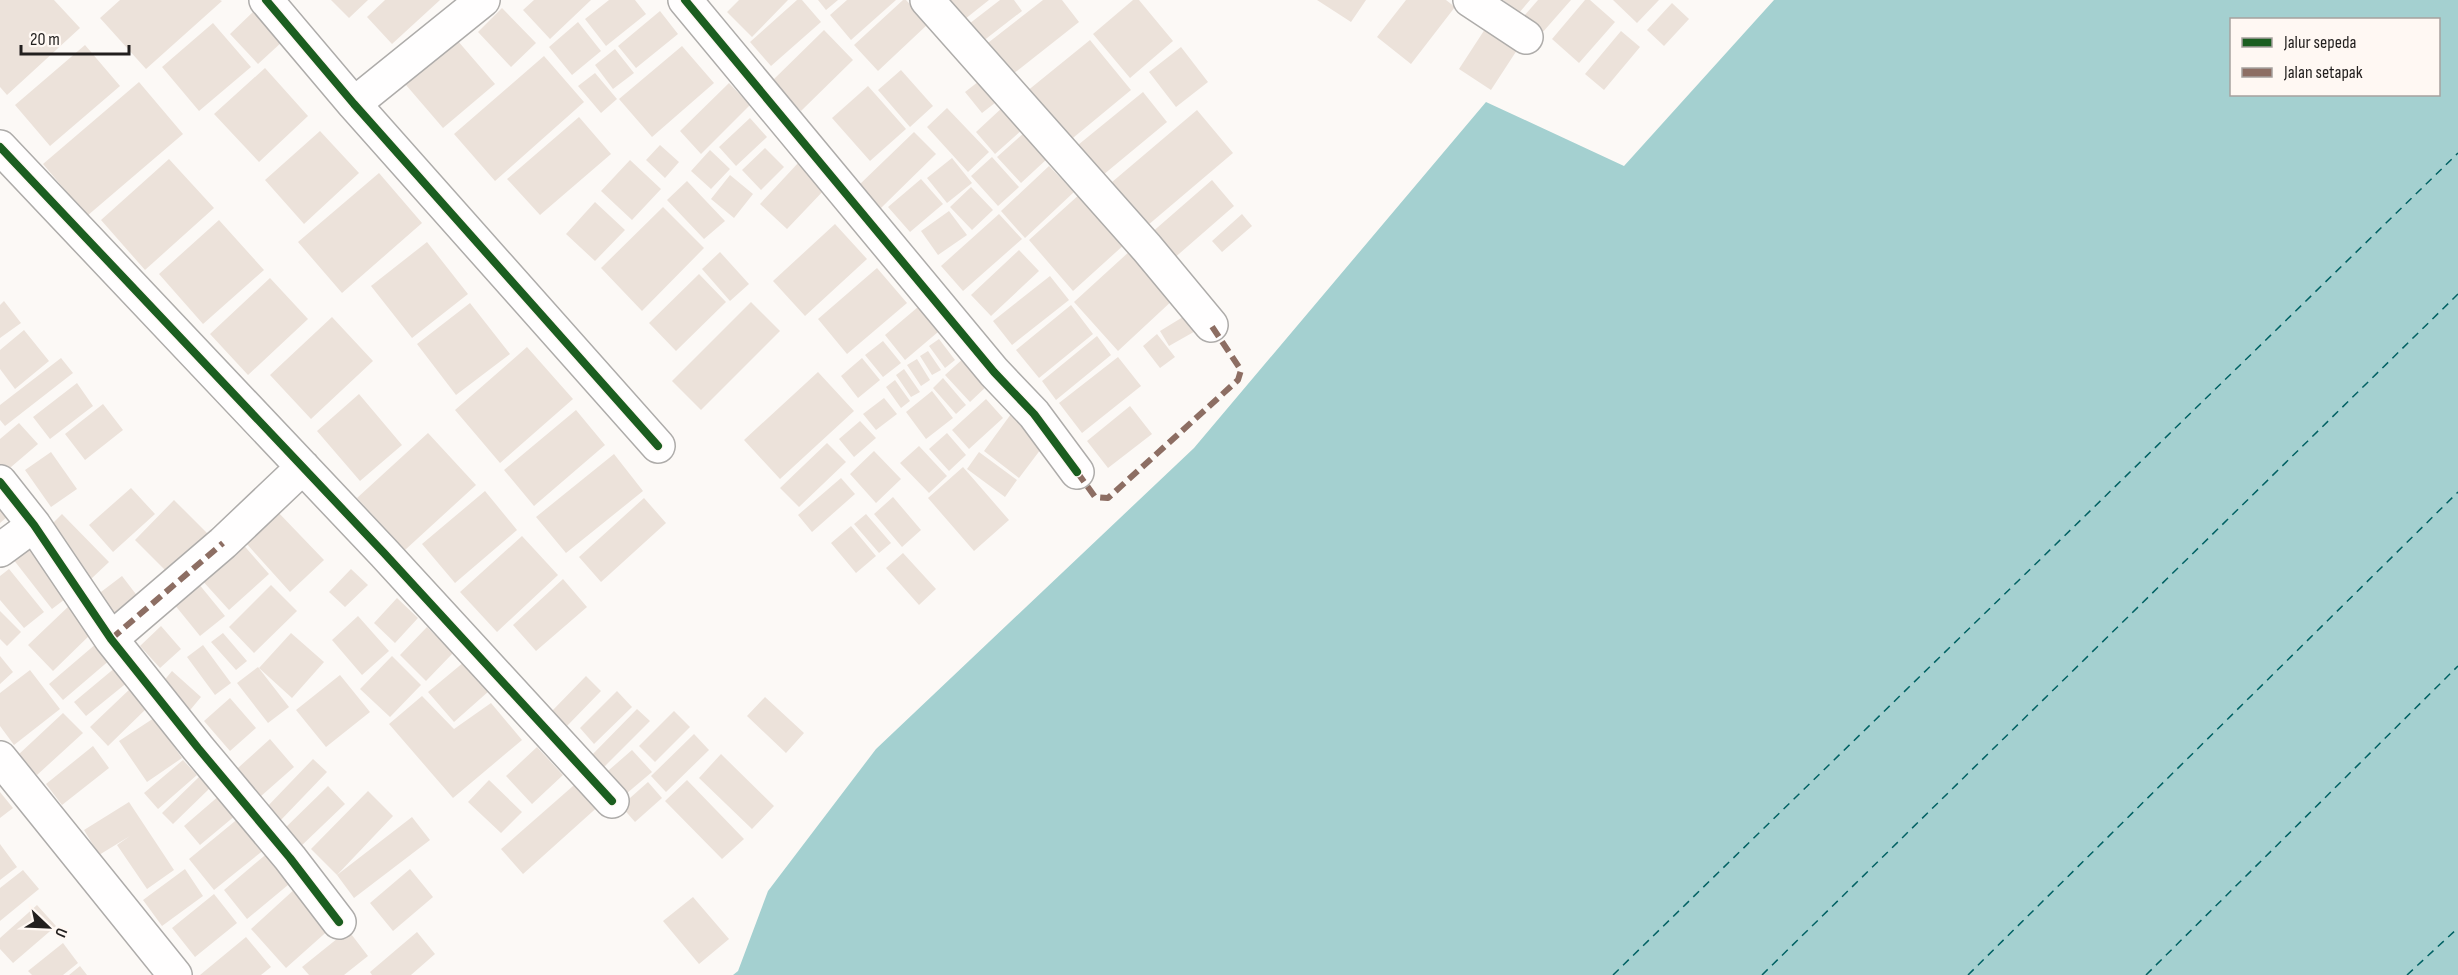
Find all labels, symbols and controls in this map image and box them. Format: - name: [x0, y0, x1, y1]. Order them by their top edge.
- scale bar: [21, 18, 129, 56]
- legend: [2230, 18, 2440, 96]
- text: 20 m: [30, 29, 60, 50]
- text: Jalur sepeda: [2283, 32, 2356, 53]
- text: Jalan setapak: [2283, 62, 2363, 83]
- north arrow: [18, 897, 78, 957]
- text: U: [50, 925, 71, 940]

